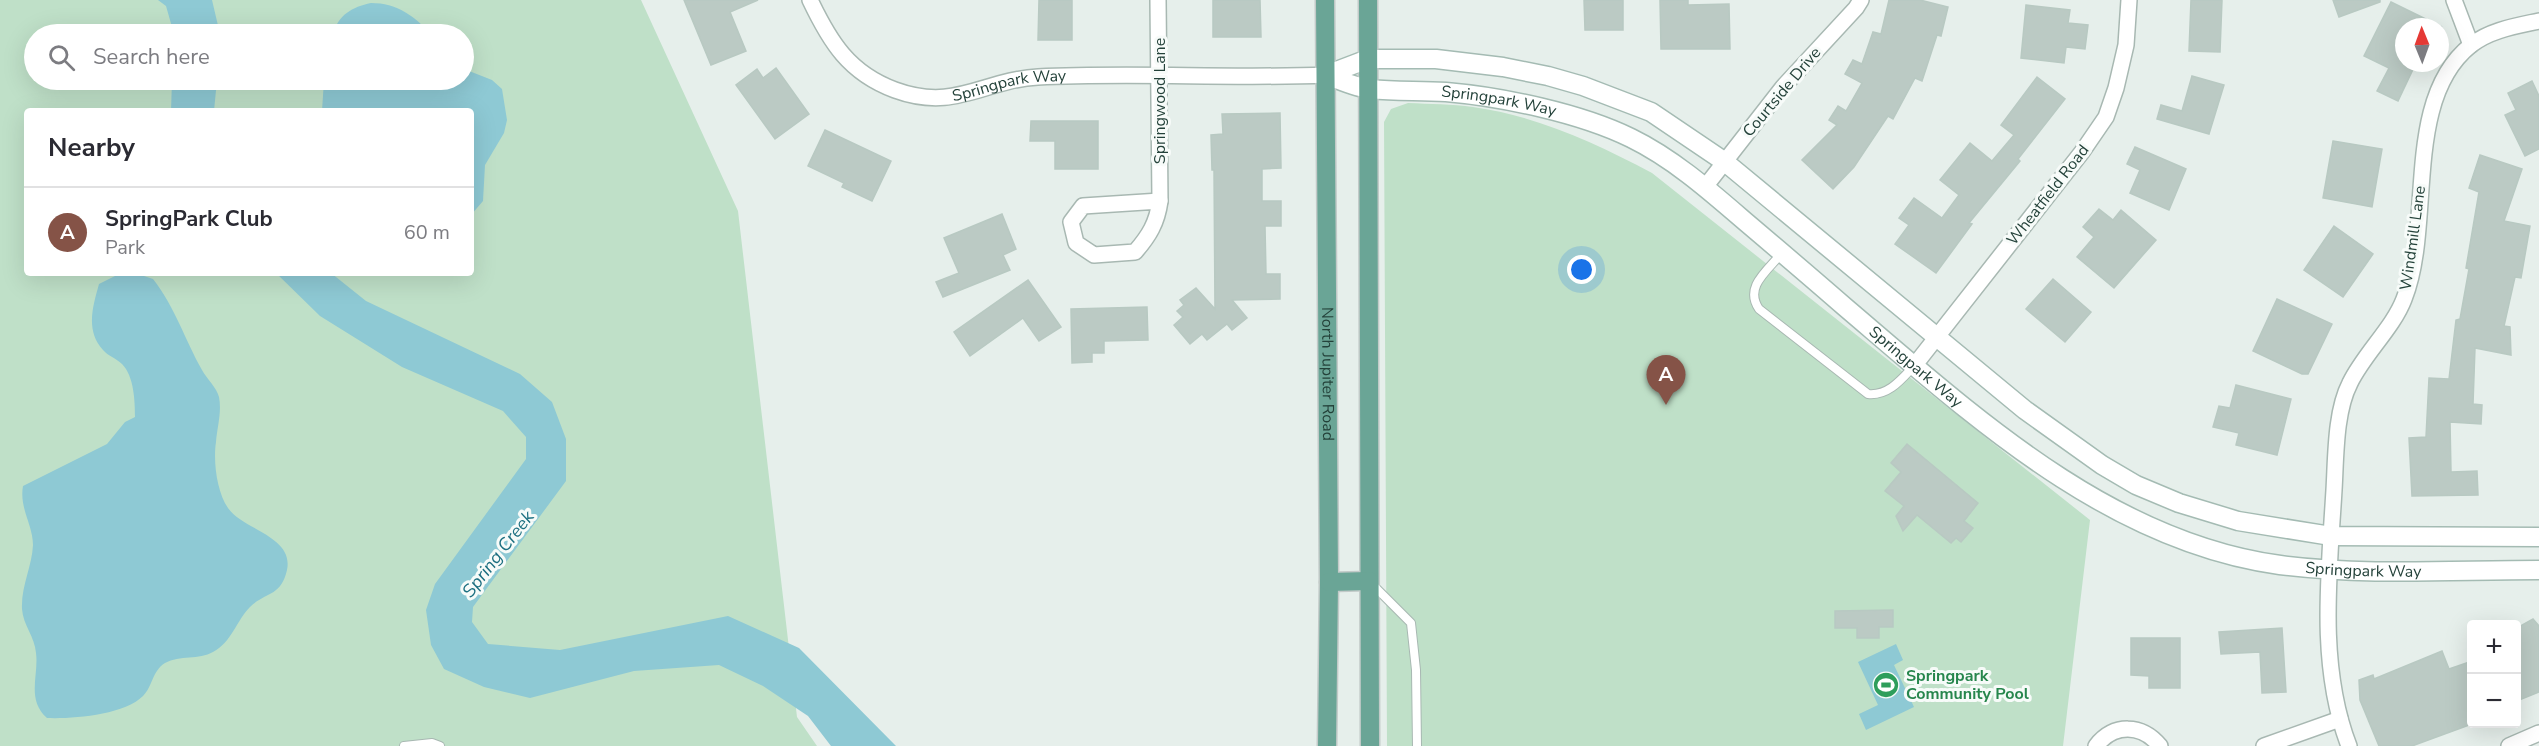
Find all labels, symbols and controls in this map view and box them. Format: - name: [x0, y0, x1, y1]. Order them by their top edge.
- north arrow: [2395, 18, 2449, 72]
- search box: [24, 24, 474, 90]
- street label: Springwood Lane: [1149, 38, 1171, 164]
- icon: search: [45, 41, 78, 74]
- text: Search here: [93, 42, 210, 72]
- street label: Courtside Drive: [1738, 42, 1826, 142]
- street label: Springpark Way: [950, 65, 1067, 107]
- street label: Springpark Way: [1441, 81, 1559, 122]
- text: Nearby: [48, 130, 135, 165]
- street label: Wheatfield Road: [2002, 140, 2094, 250]
- street label: Windmill Lane: [2395, 184, 2431, 292]
- text: SpringPark Club: [105, 204, 273, 234]
- text: A: [60, 219, 75, 246]
- text: 60 m: [404, 219, 450, 246]
- text: Park: [105, 234, 145, 261]
- your location: [1567, 255, 1596, 284]
- street label: North Jupiter Road: [1316, 307, 1339, 441]
- street label: Springpark Way: [1864, 321, 1968, 413]
- pin: A: [1646, 356, 1686, 405]
- water label: Spring Creek: [456, 505, 540, 602]
- street label: Springpark Way: [2304, 557, 2422, 583]
- map controls: [2467, 620, 2521, 728]
- button: +: [2467, 620, 2521, 674]
- place label: Springpark Community Pool: [1906, 665, 2029, 705]
- sports icon: Springpark Community Pool: [1871, 670, 1901, 700]
- button: −: [2467, 674, 2521, 728]

